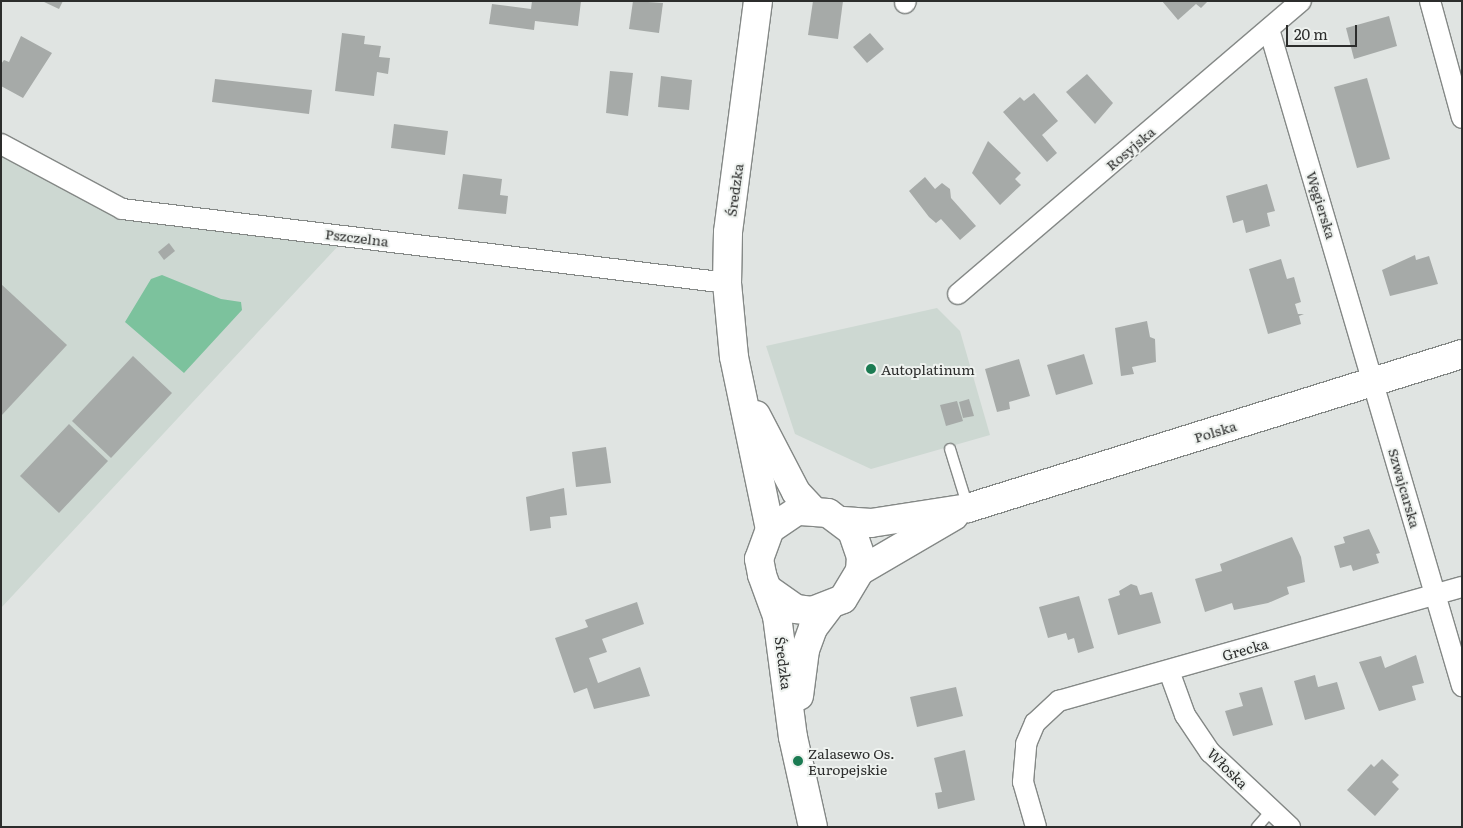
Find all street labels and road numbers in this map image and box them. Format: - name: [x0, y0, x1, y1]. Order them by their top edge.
- street label: Rosyjska: [1102, 123, 1158, 173]
- street label: Średzka: [722, 162, 746, 218]
- street label: Węgierska: [1304, 169, 1340, 241]
- street label: Pszczelna: [324, 225, 390, 249]
- street label: Polska: [1192, 417, 1238, 445]
- street label: Szwajcarska: [1386, 446, 1424, 530]
- street label: Grecka: [1220, 634, 1270, 664]
- street label: Średzka: [772, 635, 796, 691]
- street label: Włoska: [1204, 744, 1252, 792]

